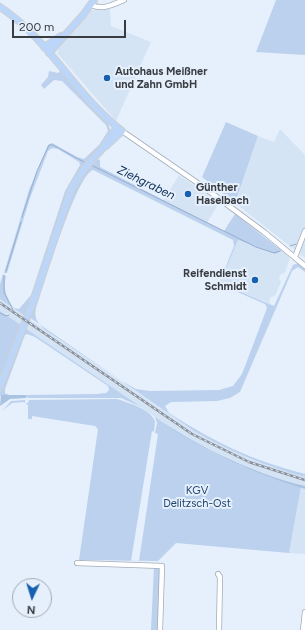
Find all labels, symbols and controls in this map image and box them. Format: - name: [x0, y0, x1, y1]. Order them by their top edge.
- scale bar: [14, 12, 128, 38]
- text: 200 m: [19, 20, 54, 34]
- place label: Autohaus Meißner und Zahn GmbH: [115, 65, 207, 91]
- marker: Autohaus Meißner und Zahn GmbH: [102, 73, 112, 83]
- water label: Ziehgraben: [115, 163, 177, 203]
- place label: Günther Haselbach: [196, 181, 249, 207]
- marker: Günther Haselbach: [183, 189, 193, 199]
- place label: Reifendienst Schmidt: [183, 267, 247, 293]
- marker: Reifendienst Schmidt: [250, 275, 260, 285]
- park label: KGV Delitzsch-Ost: [163, 484, 231, 510]
- north arrow: [12, 578, 52, 618]
- text: N: [27, 603, 36, 616]

